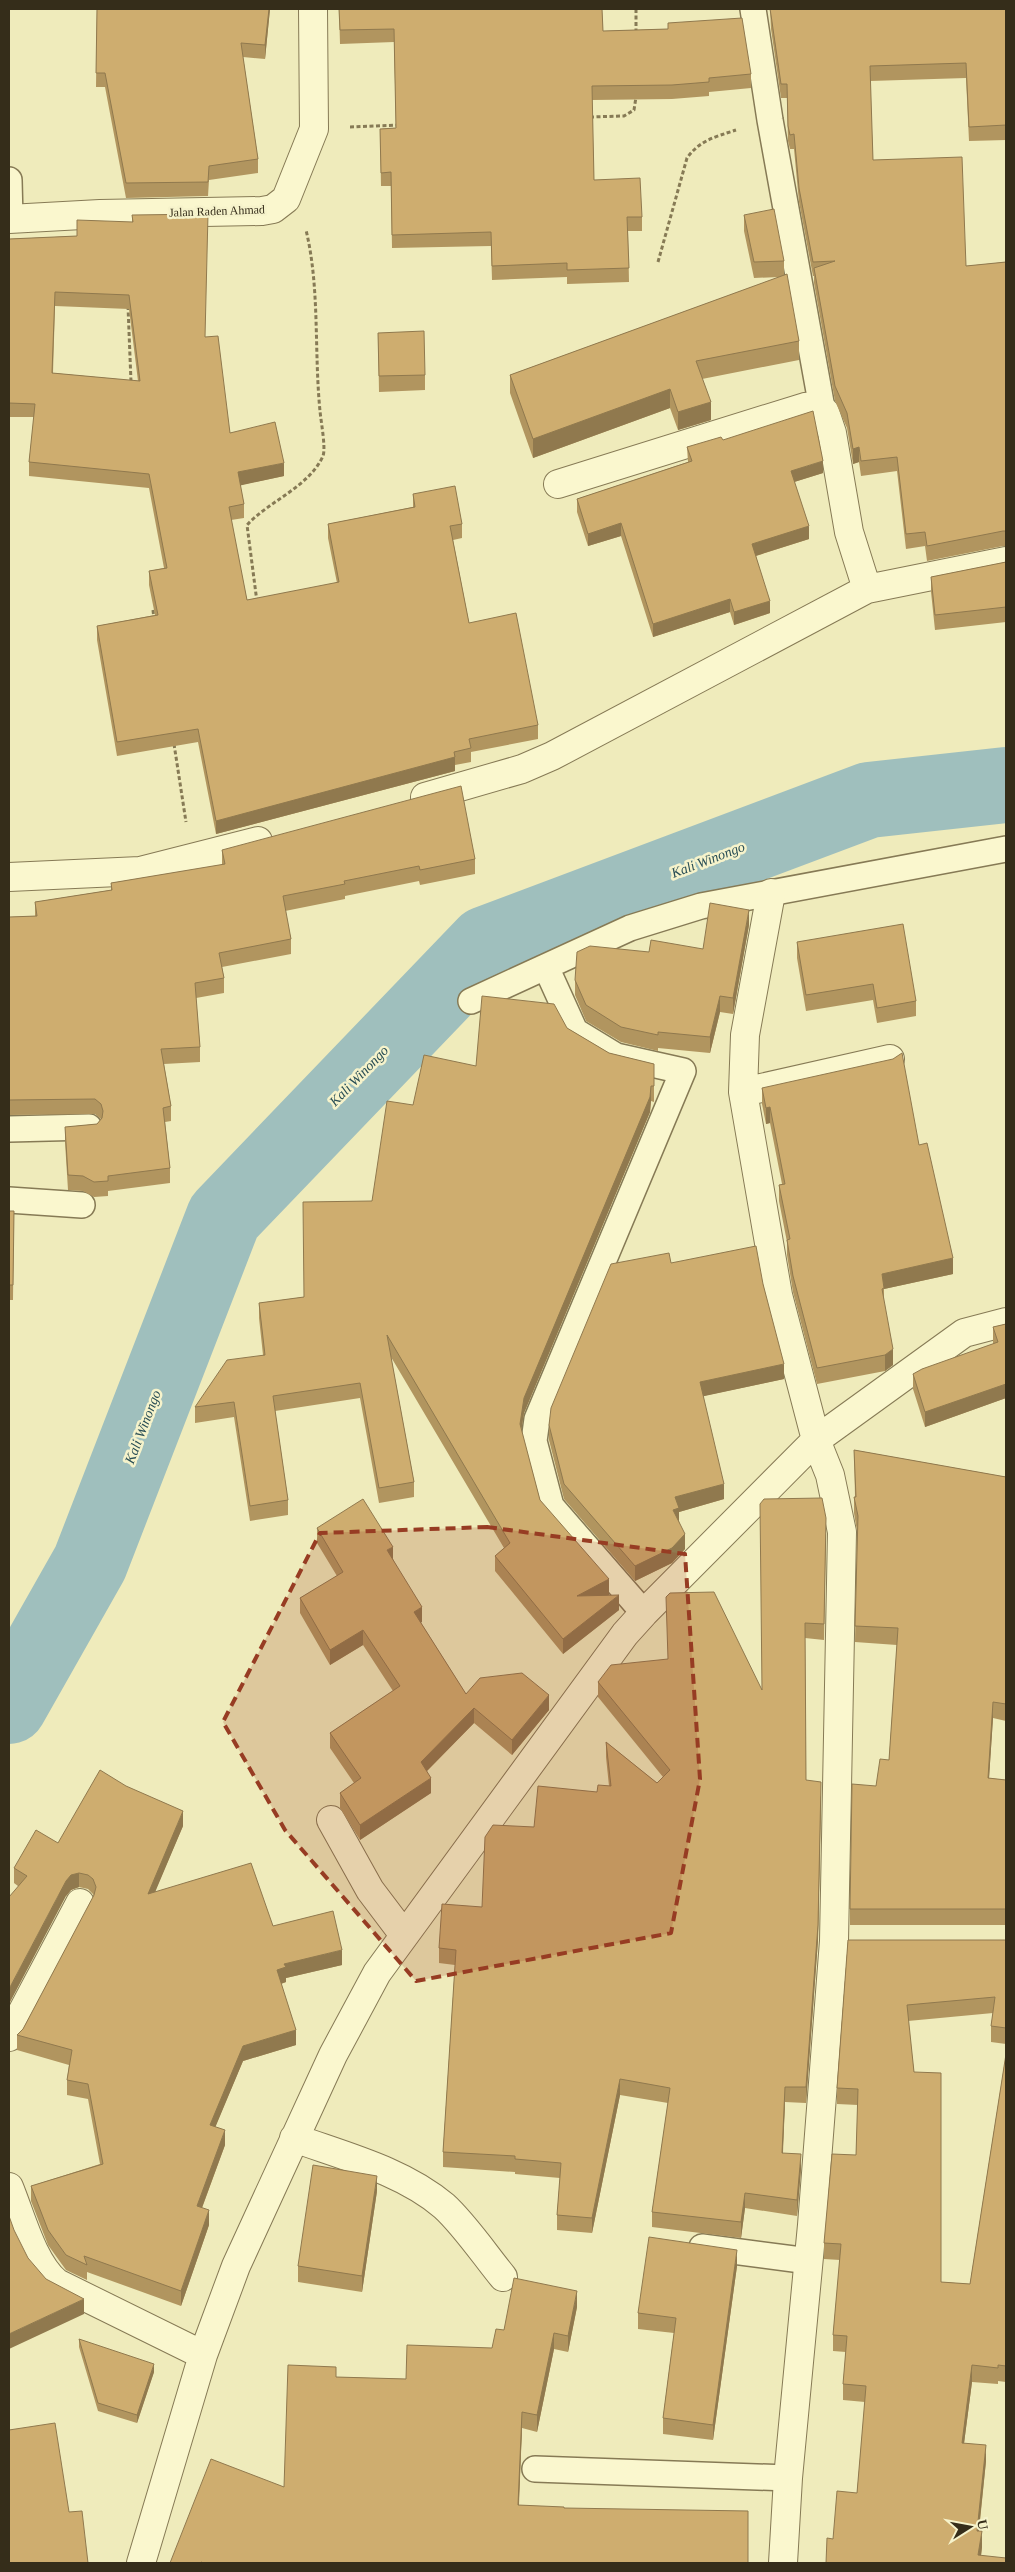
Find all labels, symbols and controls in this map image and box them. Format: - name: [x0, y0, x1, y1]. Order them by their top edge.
- street label: Jalan Raden Ahmad: [169, 202, 265, 220]
- water label: Kali Winongo: [668, 839, 747, 881]
- water label: Kali Winongo: [326, 1043, 391, 1110]
- water label: Kali Winongo: [122, 1388, 164, 1467]
- north arrow: [945, 2502, 995, 2552]
- text: U: [974, 2518, 991, 2531]

